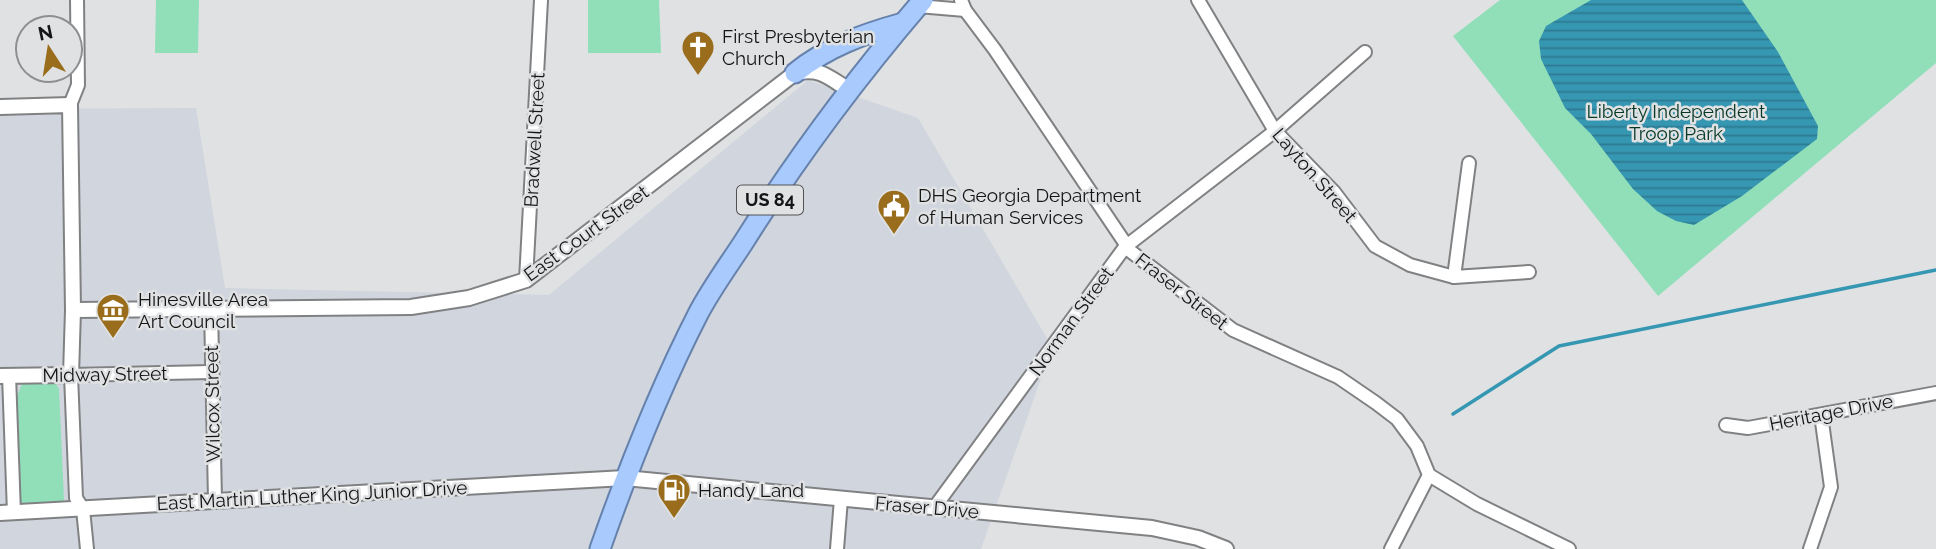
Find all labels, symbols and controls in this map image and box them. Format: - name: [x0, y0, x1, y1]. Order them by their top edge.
- north arrow: [14, 14, 84, 84]
- text: N: [36, 20, 55, 45]
- place label: First Presbyterian Church: [722, 25, 874, 69]
- church icon: First Presbyterian Church: [679, 28, 717, 77]
- street label: Bradwell Street: [519, 71, 549, 208]
- park label: Liberty Independent Troop Park: [1587, 100, 1766, 144]
- street label: Layton Street: [1268, 123, 1362, 227]
- street label: East Court Street: [519, 180, 653, 286]
- place label: DHS Georgia Department of Human Services: [918, 184, 1142, 228]
- road number: US 84: [737, 186, 803, 215]
- public building icon: DHS Georgia Department of Human Services: [875, 187, 913, 236]
- street label: Fraser Street: [1131, 248, 1233, 334]
- street label: Norman Street: [1024, 262, 1118, 380]
- place label: Hinesville Area Art Council: [138, 288, 268, 332]
- museum icon: Hinesville Area Art Council: [94, 291, 132, 340]
- street label: Wilcox Street: [200, 344, 224, 463]
- street label: Midway Street: [42, 362, 168, 386]
- street label: Heritage Drive: [1767, 389, 1895, 435]
- fuel station icon: Handy Land: [655, 471, 693, 520]
- street label: East Martin Luther King Junior Drive: [156, 476, 468, 514]
- place label: Handy Land: [698, 479, 804, 501]
- street label: Fraser Drive: [874, 492, 980, 522]

